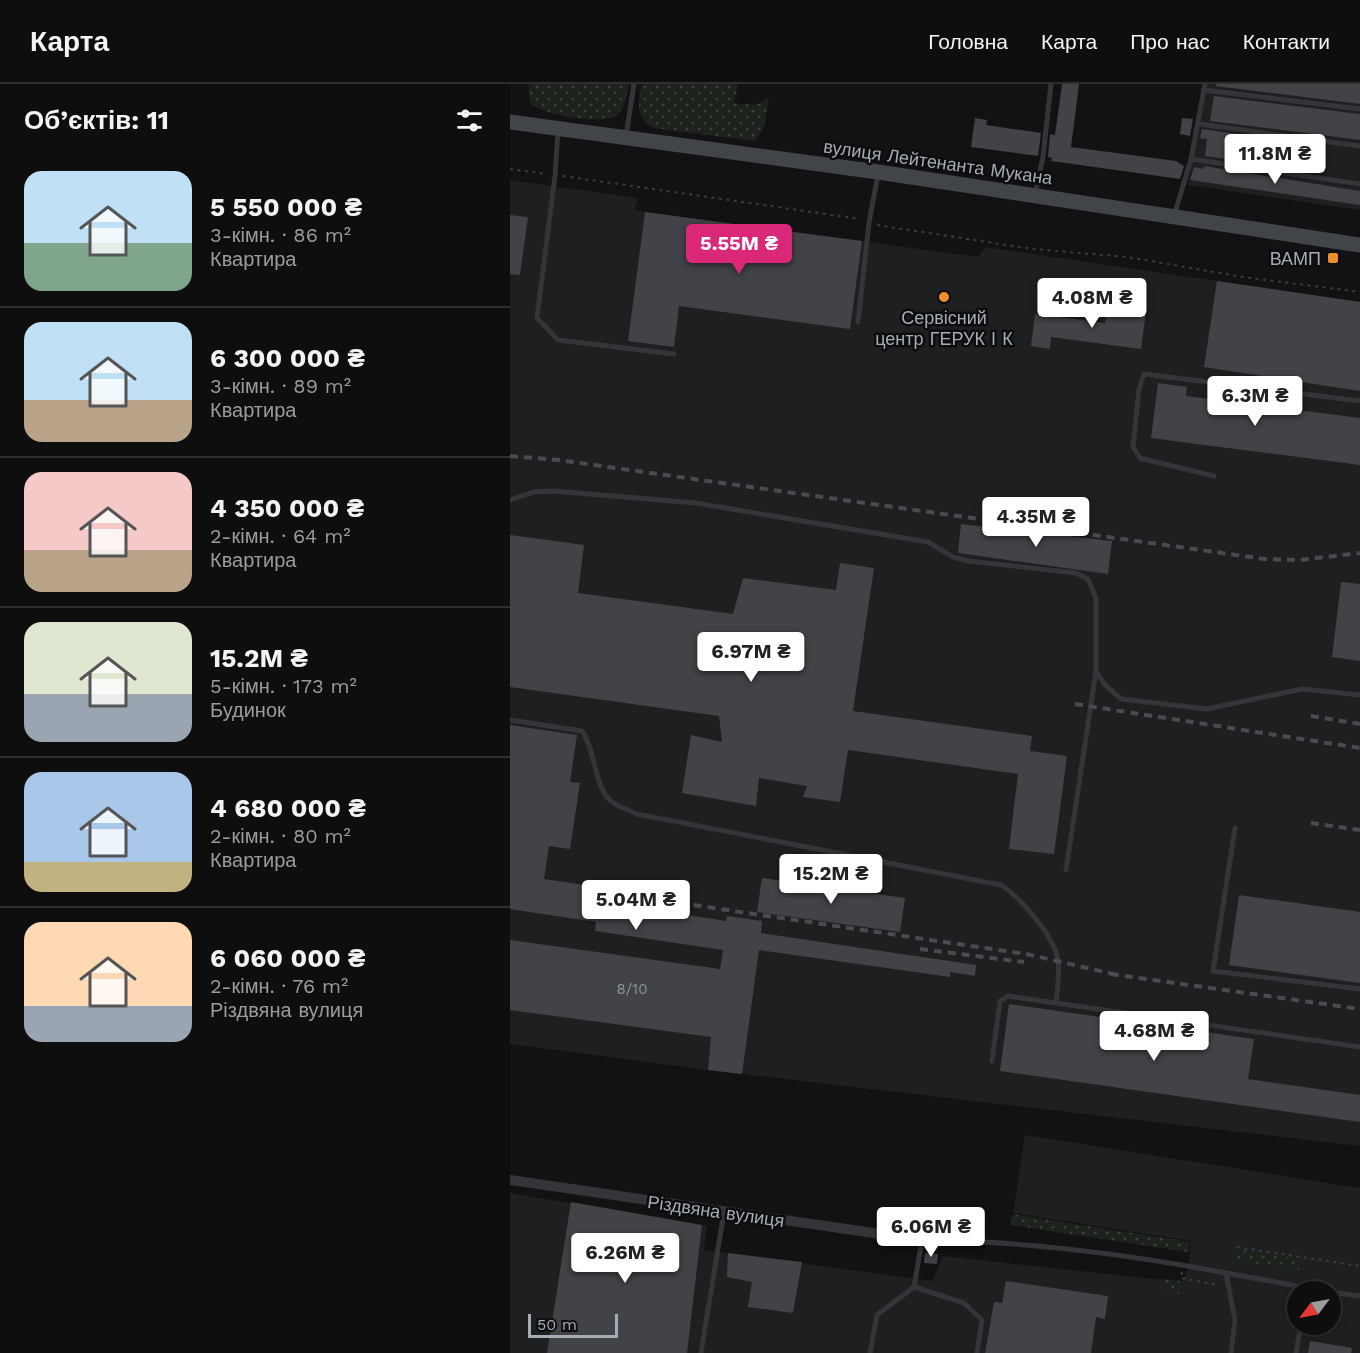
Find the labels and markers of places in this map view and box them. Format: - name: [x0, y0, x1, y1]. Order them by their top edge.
- pin: 11.8M ₴: [1220, 134, 1330, 185]
- pin: 5.55M ₴: [684, 224, 794, 275]
- place label: ВАМП: [1270, 248, 1321, 269]
- marker: ВАМП: [1326, 251, 1340, 265]
- pin: 4.08M ₴: [1037, 278, 1147, 329]
- marker: Сервісний центр ГЕРУК І К: [937, 290, 951, 304]
- place label: Сервісний центр ГЕРУК І К: [875, 307, 1013, 349]
- pin: 6.3M ₴: [1206, 376, 1304, 427]
- pin: 4.35M ₴: [981, 497, 1091, 548]
- pin: 6.97M ₴: [696, 632, 806, 683]
- pin: 15.2M ₴: [776, 854, 886, 905]
- pin: 5.04M ₴: [581, 880, 691, 931]
- pin: 4.68M ₴: [1099, 1011, 1209, 1062]
- pin: 6.06M ₴: [876, 1207, 986, 1258]
- pin: 6.26M ₴: [570, 1233, 680, 1284]

